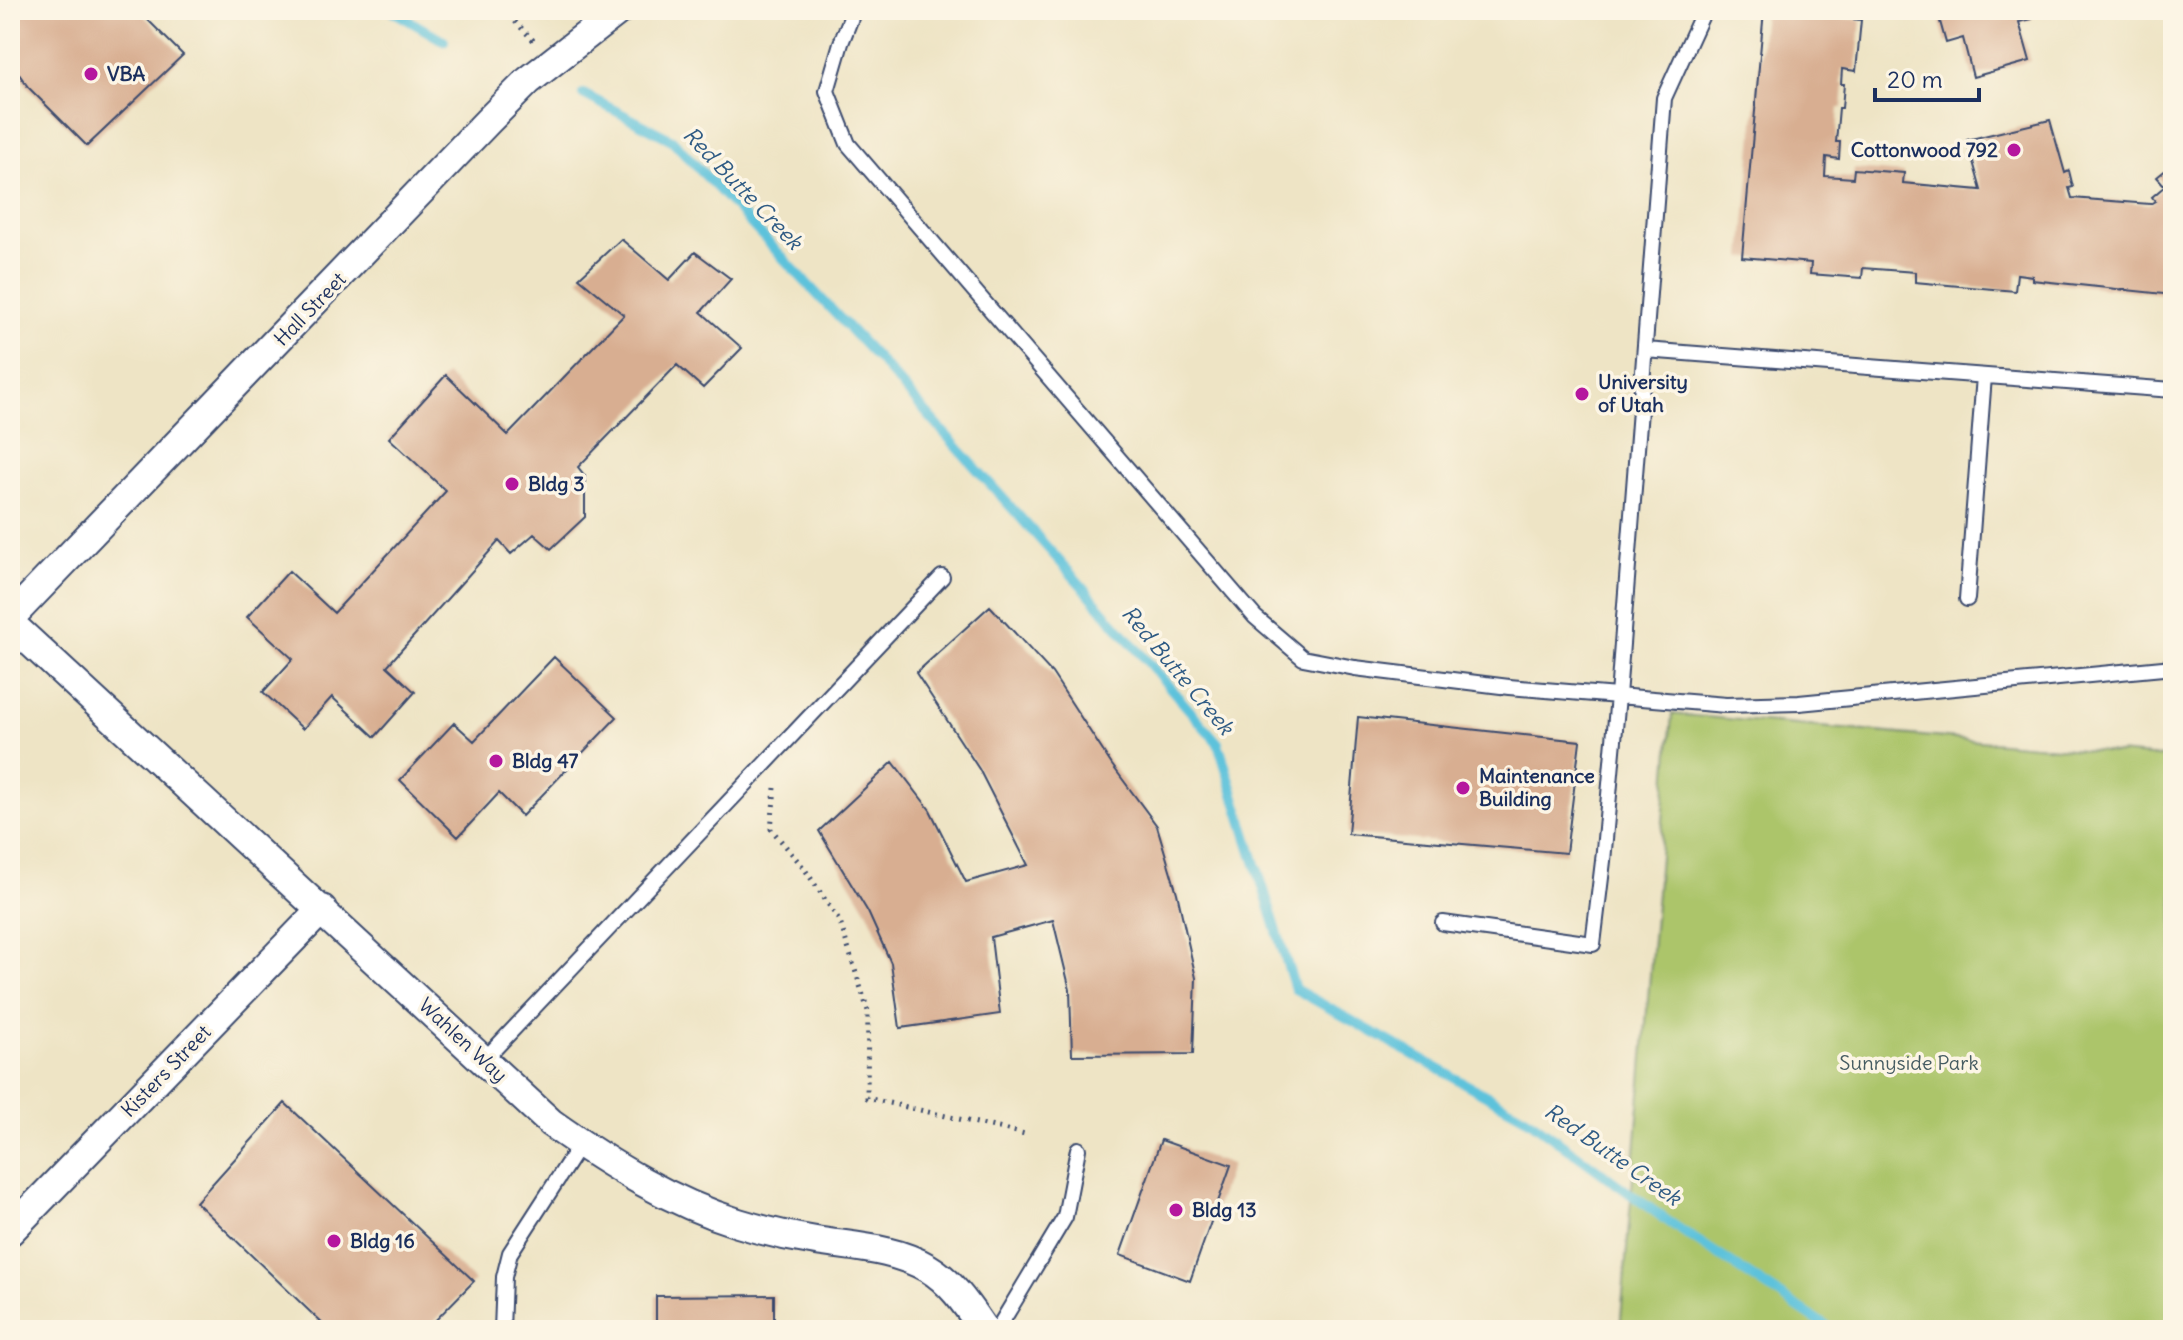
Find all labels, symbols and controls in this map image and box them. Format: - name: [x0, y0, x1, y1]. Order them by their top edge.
- scale bar: [1875, 52, 1979, 102]
- place label: VBA: [107, 61, 146, 86]
- text: 20 m: [1887, 64, 1943, 94]
- marker: VBA: [82, 65, 100, 83]
- water label: Red Butte Creek: [677, 121, 810, 257]
- place label: Cottonwood 792: [1851, 137, 1998, 162]
- marker: Cottonwood 792: [2005, 141, 2023, 159]
- street label: Hall Street: [268, 266, 351, 351]
- place label: University of Utah: [1598, 369, 1688, 417]
- marker: University of Utah: [1573, 385, 1591, 403]
- place label: Bldg 3: [528, 471, 585, 496]
- marker: Bldg 3: [503, 475, 521, 493]
- water label: Red Butte Creek: [1116, 600, 1241, 742]
- place label: Bldg 47: [512, 748, 579, 773]
- marker: Bldg 47: [487, 752, 505, 770]
- place label: Maintenance Building: [1479, 763, 1595, 811]
- marker: Maintenance Building: [1454, 779, 1472, 797]
- street label: Wahlen Way: [414, 992, 513, 1087]
- street label: Kisters Street: [115, 1019, 216, 1122]
- park label: Sunnyside Park: [1839, 1050, 1979, 1075]
- water label: Red Butte Creek: [1539, 1097, 1688, 1212]
- place label: Bldg 13: [1192, 1197, 1257, 1222]
- marker: Bldg 13: [1167, 1201, 1185, 1219]
- place label: Bldg 16: [350, 1228, 415, 1253]
- marker: Bldg 16: [325, 1232, 343, 1250]

